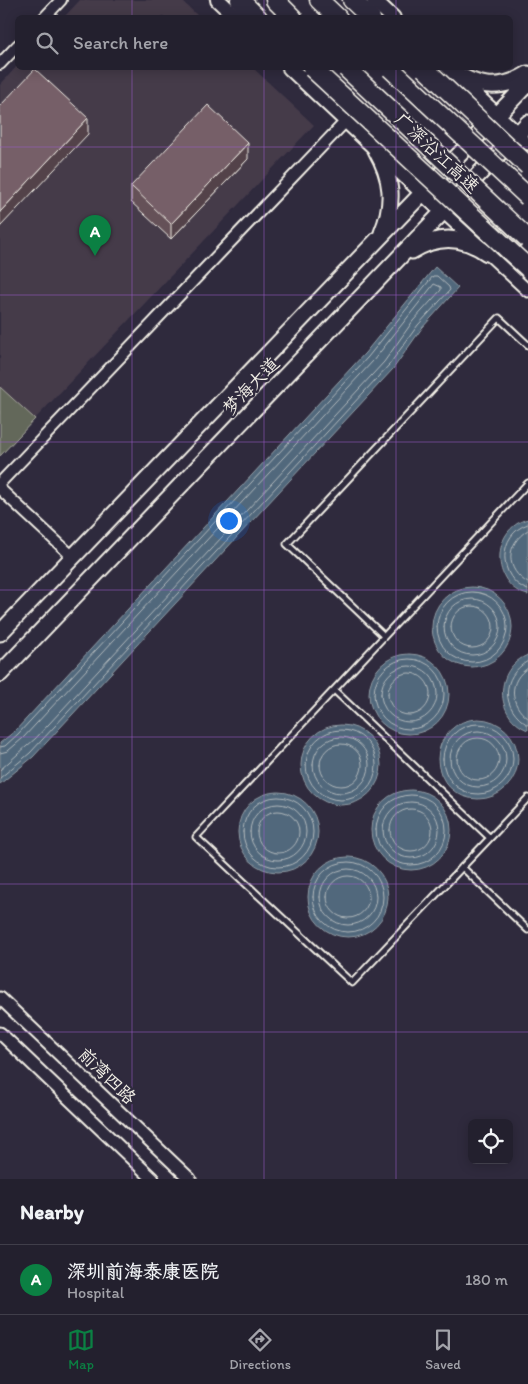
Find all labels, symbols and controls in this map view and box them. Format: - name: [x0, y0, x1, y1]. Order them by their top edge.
- search box: [15, 15, 513, 70]
- icon: search: [33, 29, 61, 57]
- text: Search here: [73, 31, 168, 54]
- street label: 广深沿江高速: [390, 108, 484, 198]
- pin: A: [79, 215, 111, 256]
- street label: 梦海大道: [218, 352, 284, 420]
- your location: [216, 508, 242, 534]
- street label: 前湾四路: [73, 1043, 141, 1109]
- map controls: [468, 1119, 513, 1164]
- button: locate: [468, 1119, 513, 1164]
- text: Nearby: [20, 1199, 84, 1224]
- text: 深圳前海泰康医院: [67, 1260, 219, 1283]
- text: A: [31, 1270, 41, 1289]
- text: 180 m: [465, 1270, 508, 1289]
- text: Hospital: [67, 1283, 124, 1302]
- tab: Map: [67, 1326, 95, 1373]
- tab: Directions: [229, 1326, 291, 1373]
- tab: Saved: [425, 1326, 461, 1373]

